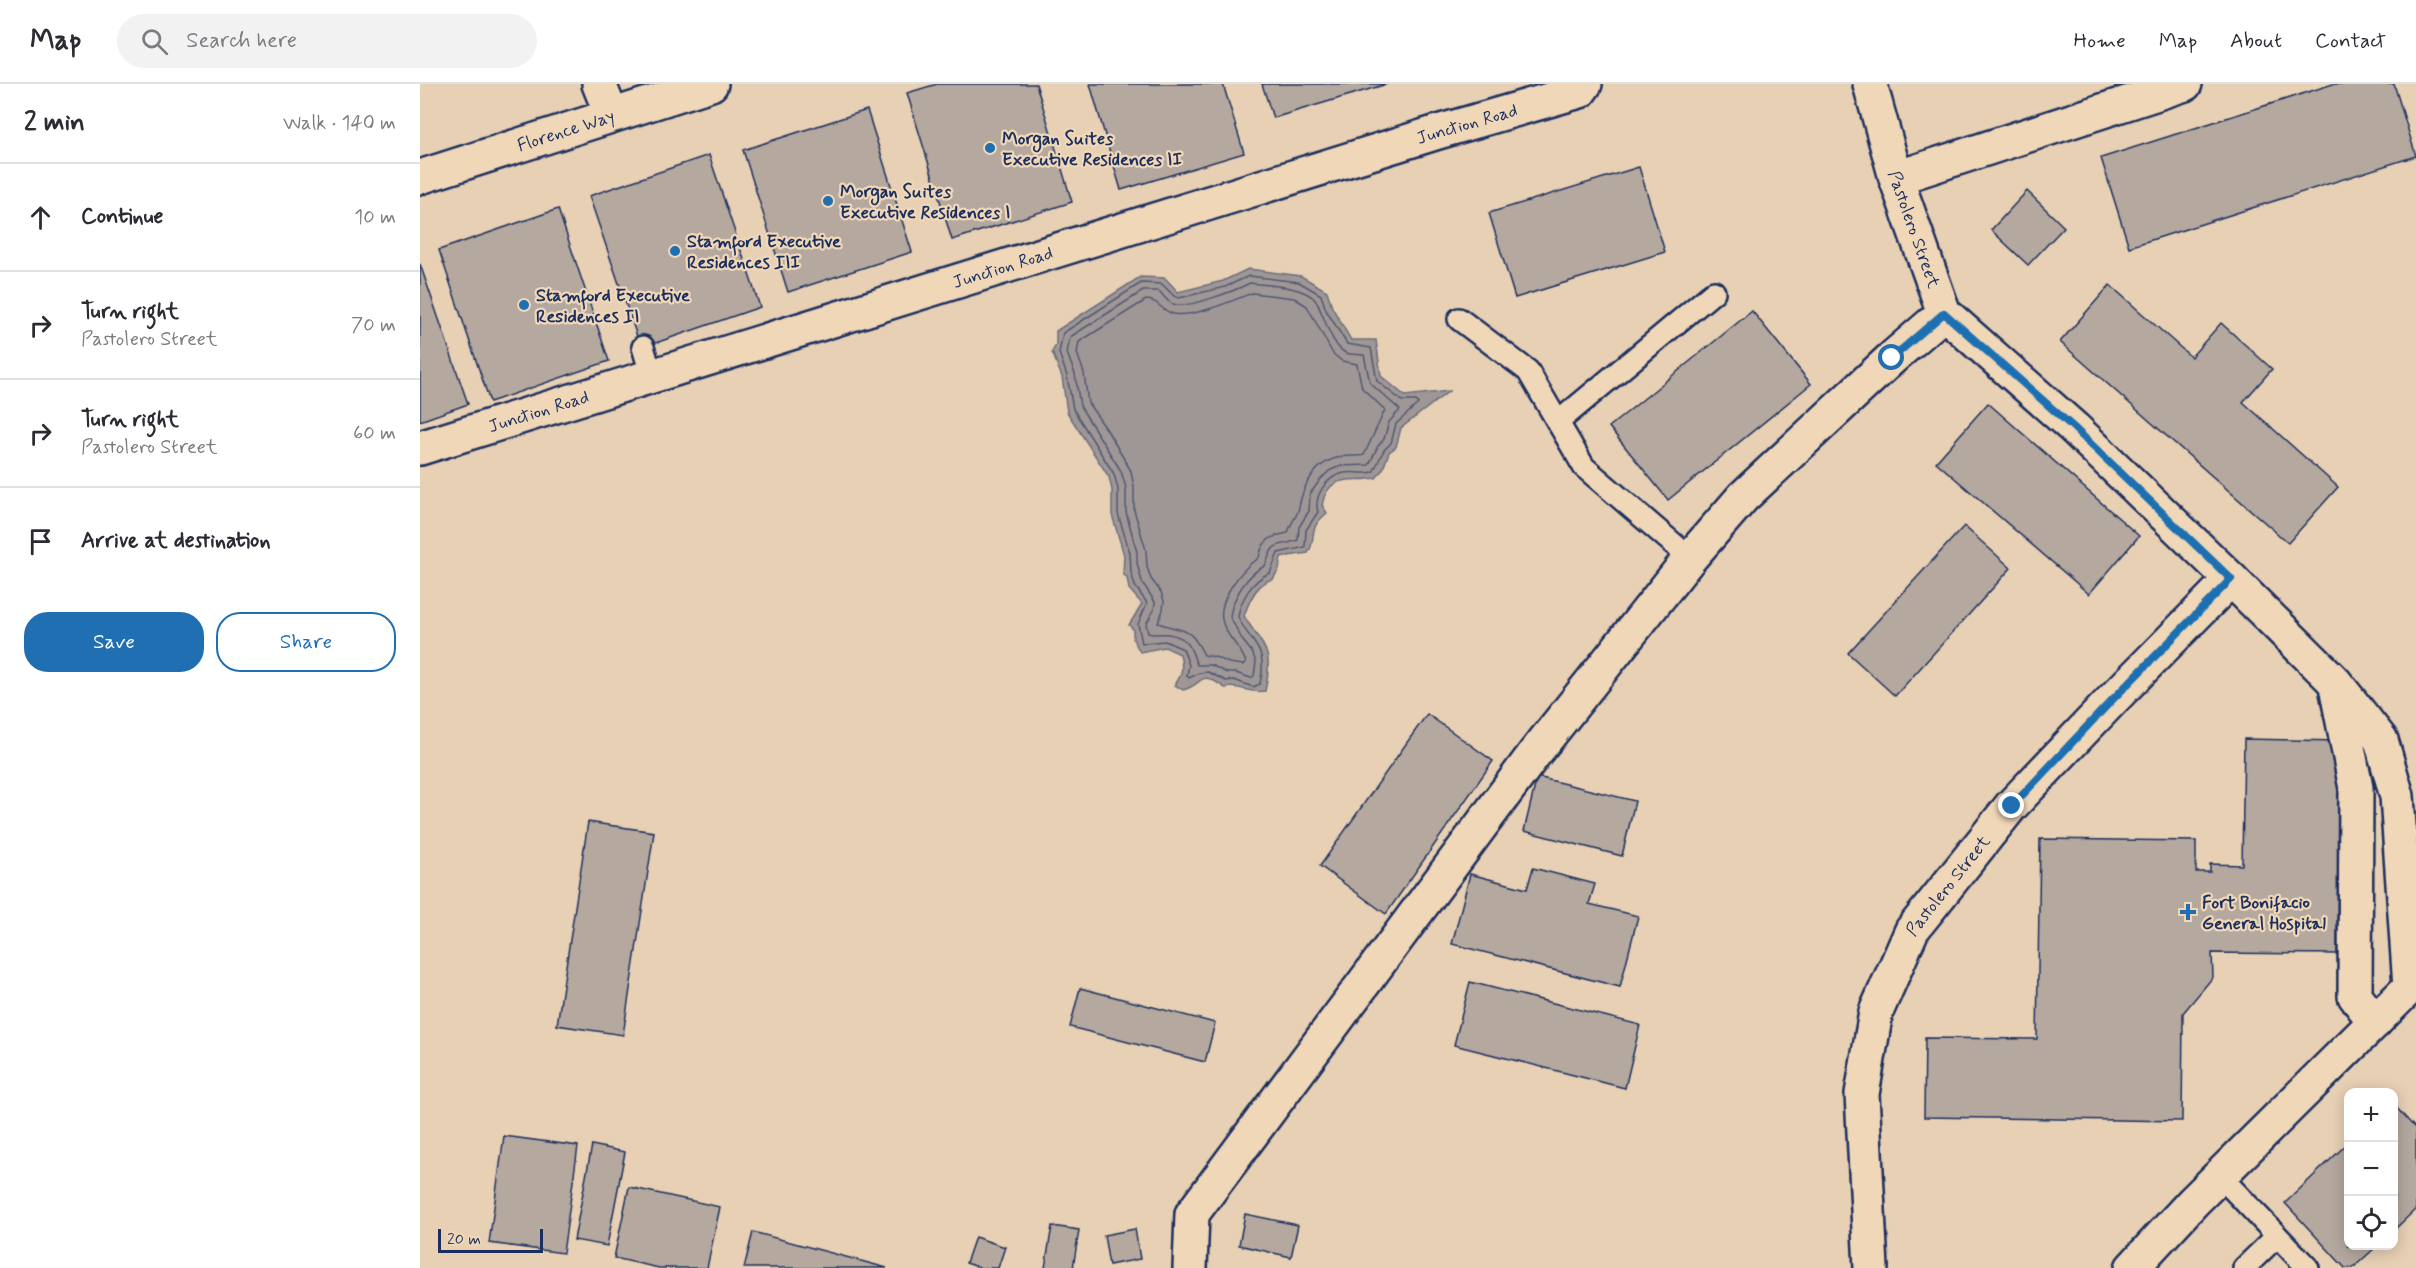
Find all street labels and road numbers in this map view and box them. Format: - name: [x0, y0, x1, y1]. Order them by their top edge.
- street label: Junction Road: [1414, 99, 1520, 151]
- street label: Florence Way: [514, 105, 618, 158]
- street label: Pastolero Street: [1882, 168, 1945, 292]
- street label: Junction Road: [950, 241, 1056, 295]
- street label: Junction Road: [486, 385, 592, 439]
- street label: Pastolero Street: [1901, 830, 1996, 942]

